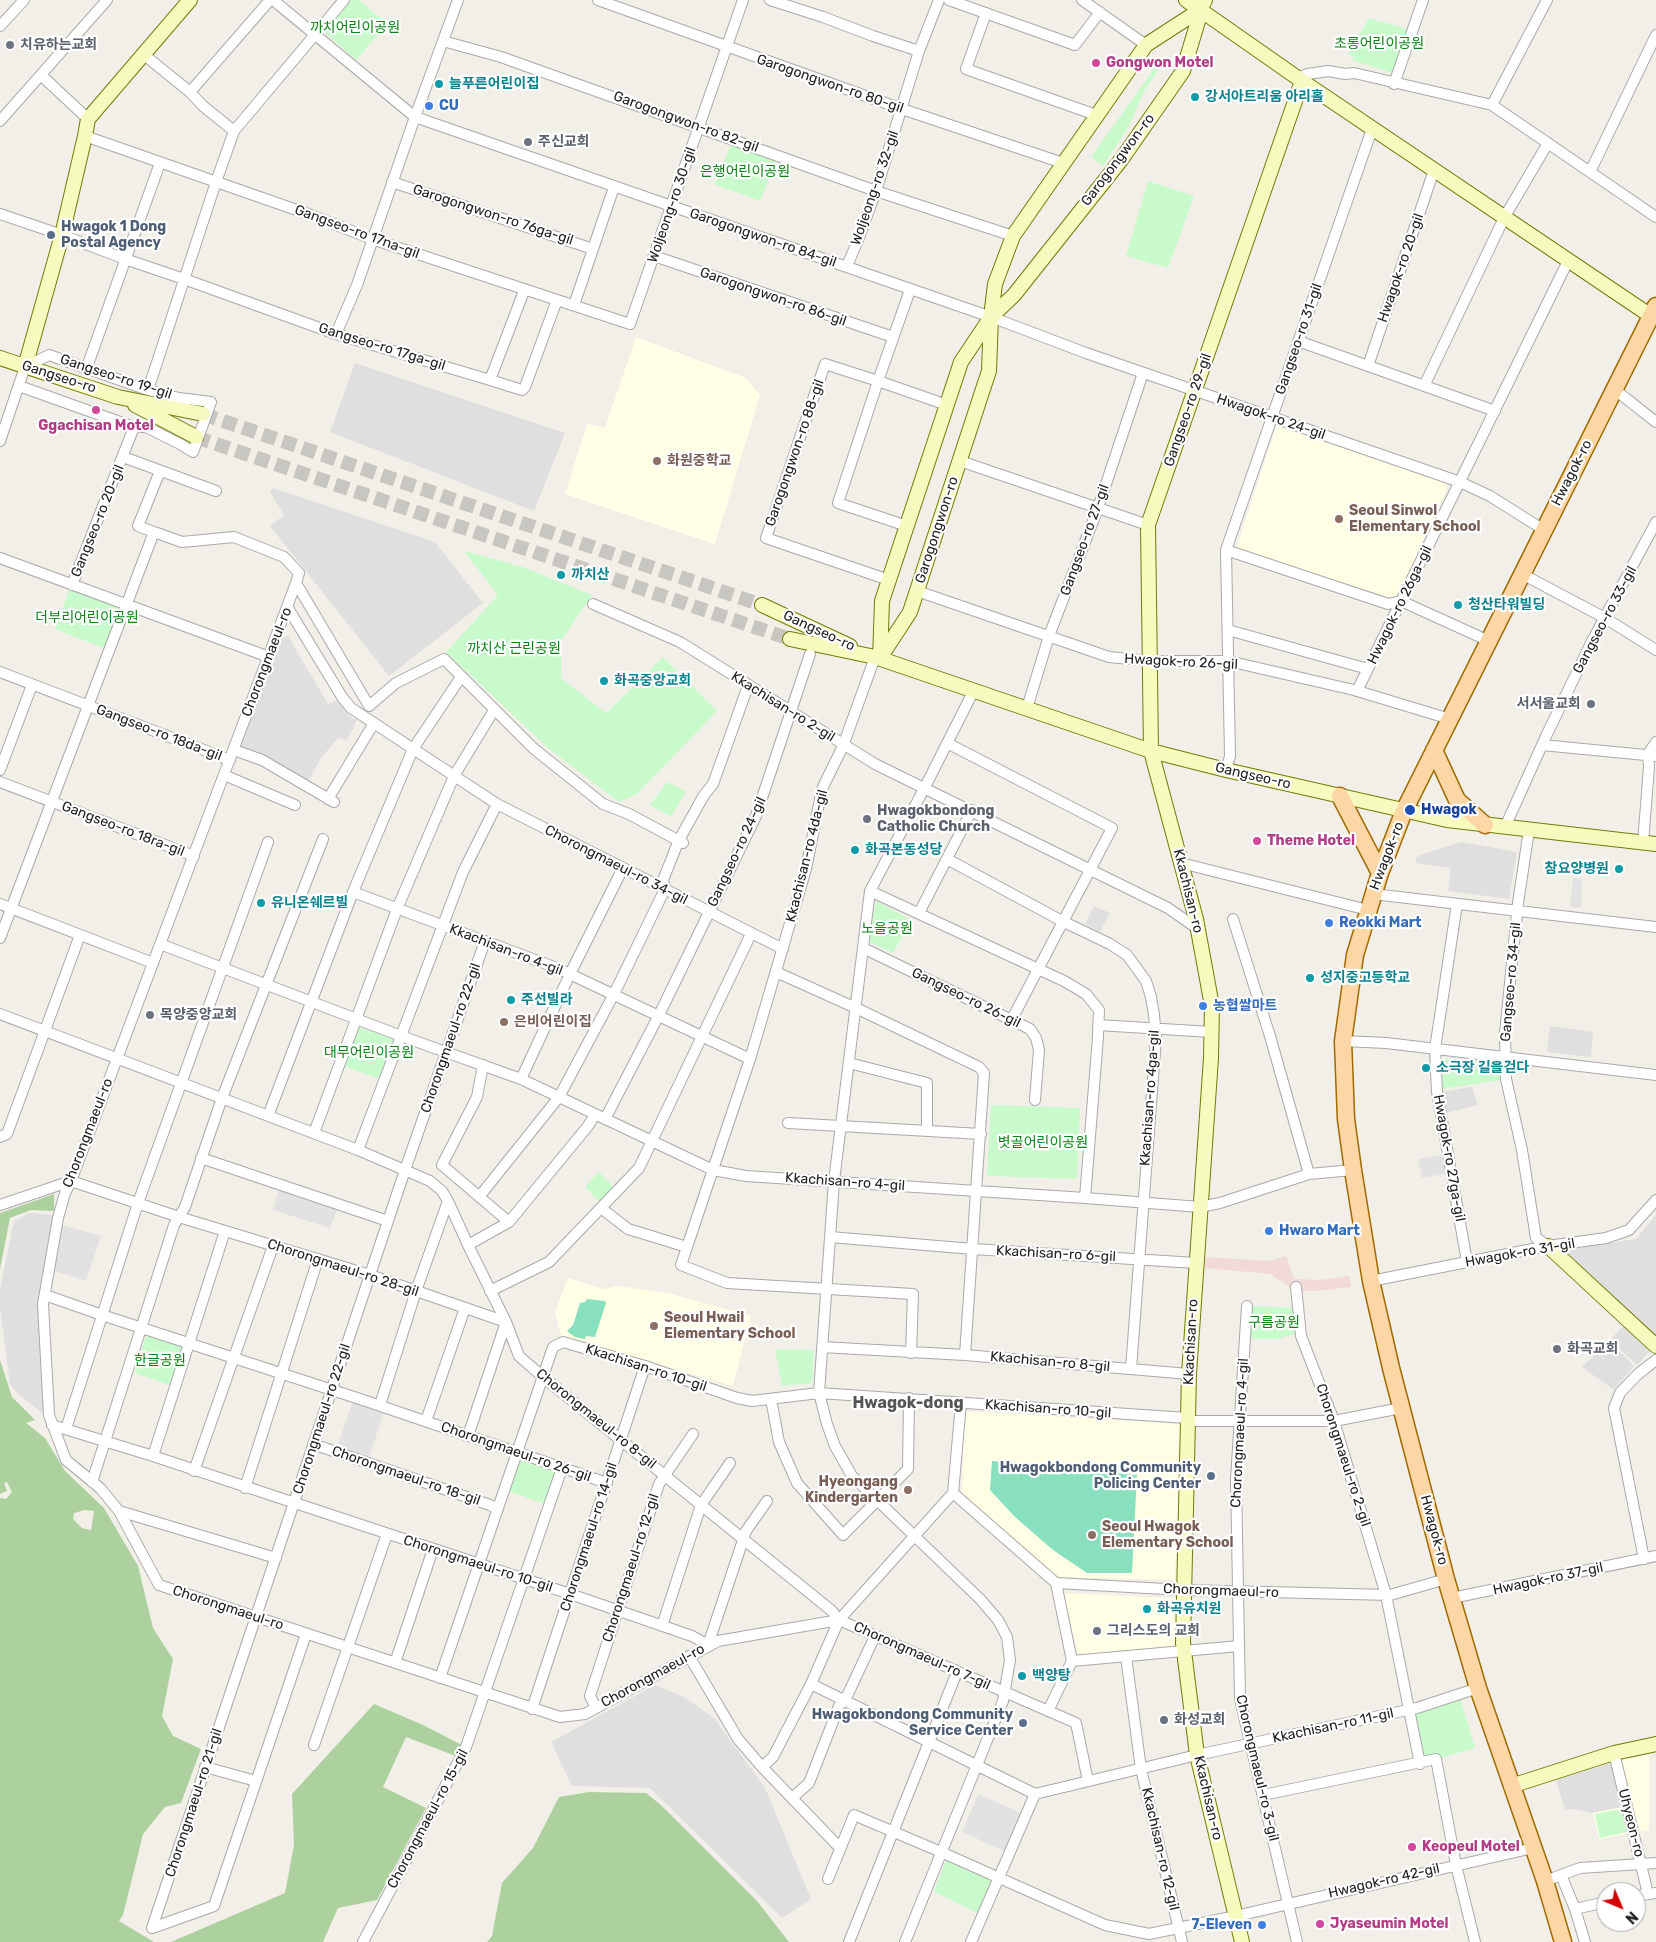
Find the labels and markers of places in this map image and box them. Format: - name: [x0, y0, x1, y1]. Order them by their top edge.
- place label: 치유하는교회: [20, 37, 97, 53]
- marker: 치유하는교회: [4, 39, 16, 51]
- place label: Gongwon Motel: [1106, 55, 1214, 71]
- marker: Gongwon Motel: [1090, 57, 1102, 69]
- place label: 늘푸른어린이집: [449, 76, 539, 92]
- marker: 늘푸른어린이집: [433, 78, 445, 90]
- place label: 강서아트리움 아리홀: [1205, 89, 1324, 105]
- marker: 강서아트리움 아리홀: [1189, 91, 1201, 103]
- place label: CU: [439, 98, 459, 114]
- marker: CU: [423, 100, 435, 112]
- place label: 주신교회: [538, 134, 590, 150]
- marker: 주신교회: [522, 136, 534, 148]
- place label: Hwagok 1 Dong Postal Agency: [61, 219, 166, 252]
- marker: Hwagok 1 Dong Postal Agency: [45, 229, 57, 241]
- marker: Ggachisan Motel: [90, 404, 102, 416]
- place label: Ggachisan Motel: [38, 418, 154, 434]
- place label: 화원중학교: [667, 453, 731, 469]
- marker: 화원중학교: [651, 455, 663, 467]
- place label: Seoul Sinwol Elementary School: [1349, 503, 1481, 536]
- marker: Seoul Sinwol Elementary School: [1333, 513, 1345, 525]
- place label: 까치산: [571, 567, 610, 583]
- marker: 까치산: [555, 569, 567, 581]
- place label: 청산타워빌딩: [1468, 597, 1545, 613]
- marker: 청산타워빌딩: [1452, 599, 1464, 611]
- place label: 화곡중앙교회: [614, 673, 691, 689]
- marker: 화곡중앙교회: [598, 675, 610, 687]
- place label: 서서울교회: [1517, 696, 1581, 712]
- marker: 서서울교회: [1585, 698, 1597, 710]
- place label: Hwagok: [1421, 802, 1477, 818]
- place label: Hwagokbondong Catholic Church: [877, 803, 994, 836]
- marker: Hwagok: [1403, 803, 1417, 817]
- marker: Hwagokbondong Catholic Church: [861, 813, 873, 825]
- place label: Theme Hotel: [1267, 833, 1355, 849]
- marker: Theme Hotel: [1251, 835, 1263, 847]
- place label: 화곡본동성당: [865, 842, 942, 858]
- marker: 화곡본동성당: [849, 844, 861, 856]
- place label: 참요양병원: [1545, 861, 1609, 877]
- marker: 참요양병원: [1613, 863, 1625, 875]
- place label: 유니온쉐르빌: [271, 895, 348, 911]
- marker: 유니온쉐르빌: [255, 897, 267, 909]
- place label: Reokki Mart: [1339, 915, 1422, 931]
- marker: Reokki Mart: [1323, 917, 1335, 929]
- place label: 성지중고등학교: [1320, 970, 1410, 986]
- marker: 성지중고등학교: [1304, 972, 1316, 984]
- place label: 주선빌라: [521, 992, 573, 1008]
- marker: 주선빌라: [505, 994, 517, 1006]
- place label: 농협쌀마트: [1213, 998, 1277, 1014]
- marker: 농협쌀마트: [1197, 1000, 1209, 1012]
- place label: 목양중앙교회: [160, 1007, 237, 1023]
- marker: 목양중앙교회: [144, 1009, 156, 1021]
- place label: 은비어린이집: [514, 1014, 591, 1030]
- marker: 은비어린이집: [498, 1016, 510, 1028]
- place label: 소극장 길을걷다: [1436, 1060, 1529, 1076]
- marker: 소극장 길을걷다: [1420, 1062, 1432, 1074]
- place label: Hwaro Mart: [1279, 1223, 1360, 1239]
- marker: Hwaro Mart: [1263, 1225, 1275, 1237]
- place label: Seoul Hwail Elementary School: [664, 1310, 796, 1342]
- marker: Seoul Hwail Elementary School: [648, 1320, 660, 1332]
- place label: 화곡교회: [1567, 1341, 1619, 1357]
- marker: 화곡교회: [1551, 1343, 1563, 1355]
- place label: Hwagokbondong Community Policing Center: [1000, 1460, 1201, 1492]
- marker: Hwagokbondong Community Policing Center: [1205, 1470, 1217, 1482]
- place label: Hyeongang Kindergarten: [805, 1474, 898, 1506]
- marker: Hyeongang Kindergarten: [902, 1484, 914, 1496]
- place label: Seoul Hwagok Elementary School: [1102, 1519, 1234, 1551]
- marker: Seoul Hwagok Elementary School: [1086, 1529, 1098, 1541]
- place label: 화곡유치원: [1157, 1601, 1221, 1617]
- marker: 화곡유치원: [1141, 1603, 1153, 1615]
- place label: 그리스도의 교회: [1107, 1623, 1200, 1639]
- marker: 그리스도의 교회: [1091, 1625, 1103, 1637]
- place label: 백양탕: [1032, 1668, 1071, 1684]
- marker: 백양탕: [1016, 1670, 1028, 1682]
- place label: Hwagokbondong Community Service Center: [812, 1707, 1013, 1740]
- place label: 화성교회: [1174, 1712, 1226, 1728]
- marker: 화성교회: [1158, 1714, 1170, 1726]
- marker: Hwagokbondong Community Service Center: [1017, 1717, 1029, 1729]
- place label: Keopeul Motel: [1422, 1839, 1520, 1855]
- marker: Keopeul Motel: [1406, 1841, 1418, 1853]
- place label: Jyaseumin Motel: [1330, 1916, 1449, 1932]
- place label: 7-Eleven: [1191, 1917, 1252, 1933]
- marker: Jyaseumin Motel: [1314, 1918, 1326, 1930]
- marker: 7-Eleven: [1256, 1919, 1268, 1931]

